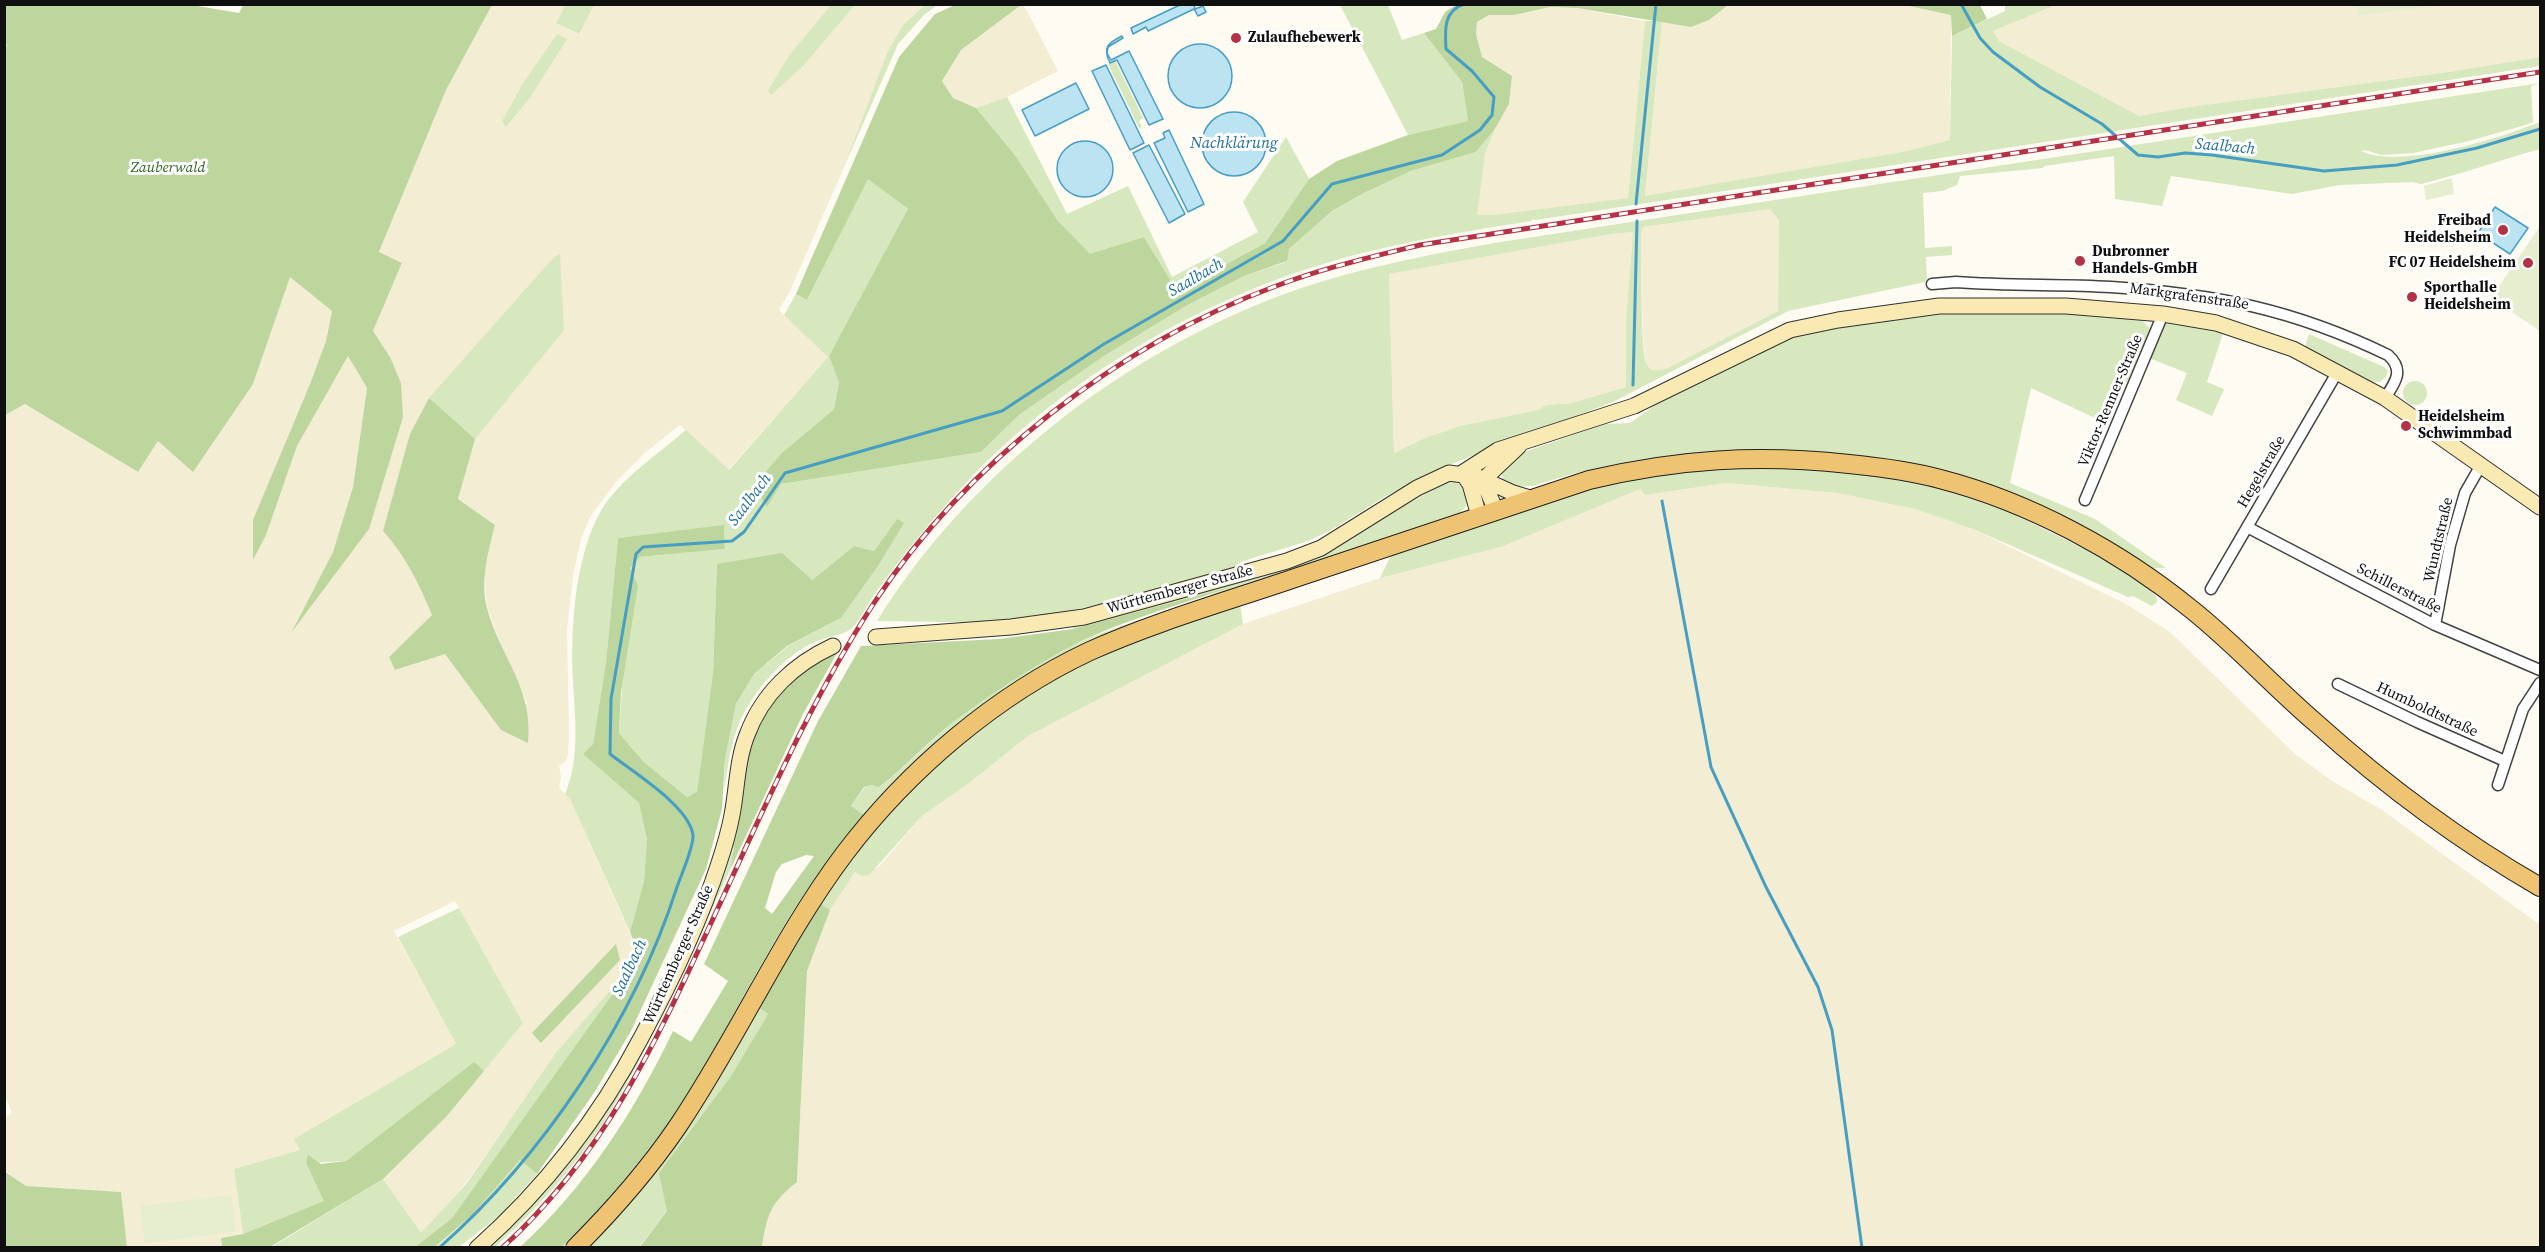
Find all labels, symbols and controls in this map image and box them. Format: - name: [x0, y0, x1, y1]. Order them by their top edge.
- place label: Zulaufhebewerk: [1248, 29, 1361, 47]
- marker: Zulaufhebewerk: [1229, 31, 1243, 45]
- water label: Nachklärung: [1190, 134, 1278, 154]
- water label: Saalbach: [2194, 135, 2256, 159]
- park label: Zauberwald: [131, 159, 205, 177]
- place label: Freibad Heidelsheim: [2404, 212, 2491, 247]
- marker: Freibad Heidelsheim: [2496, 223, 2510, 237]
- place label: Dubronner Handels-GmbH: [2092, 243, 2198, 278]
- marker: Dubronner Handels-GmbH: [2073, 254, 2087, 268]
- place label: FC 07 Heidelsheim: [2389, 254, 2516, 272]
- water label: Saalbach: [1165, 255, 1227, 301]
- marker: FC 07 Heidelsheim: [2521, 256, 2535, 270]
- place label: Sporthalle Heidelsheim: [2424, 279, 2511, 314]
- street label: Markgrafenstraße: [2128, 280, 2250, 314]
- marker: Sporthalle Heidelsheim: [2405, 290, 2419, 304]
- street label: Viktor-Renner-Straße: [2075, 332, 2147, 470]
- place label: Heidelsheim Schwimmbad: [2418, 408, 2512, 443]
- marker: Heidelsheim Schwimmbad: [2399, 419, 2413, 433]
- street label: Hegelstraße: [2234, 433, 2290, 511]
- water label: Saalbach: [724, 470, 776, 530]
- street label: Wundtstraße: [2420, 496, 2458, 584]
- street label: Schillerstraße: [2354, 560, 2444, 618]
- street label: Württemberger Straße: [1105, 562, 1255, 618]
- street label: Humboldtstraße: [2373, 679, 2481, 741]
- street label: Württemberger Straße: [640, 883, 718, 1027]
- water label: Saalbach: [609, 937, 651, 999]

